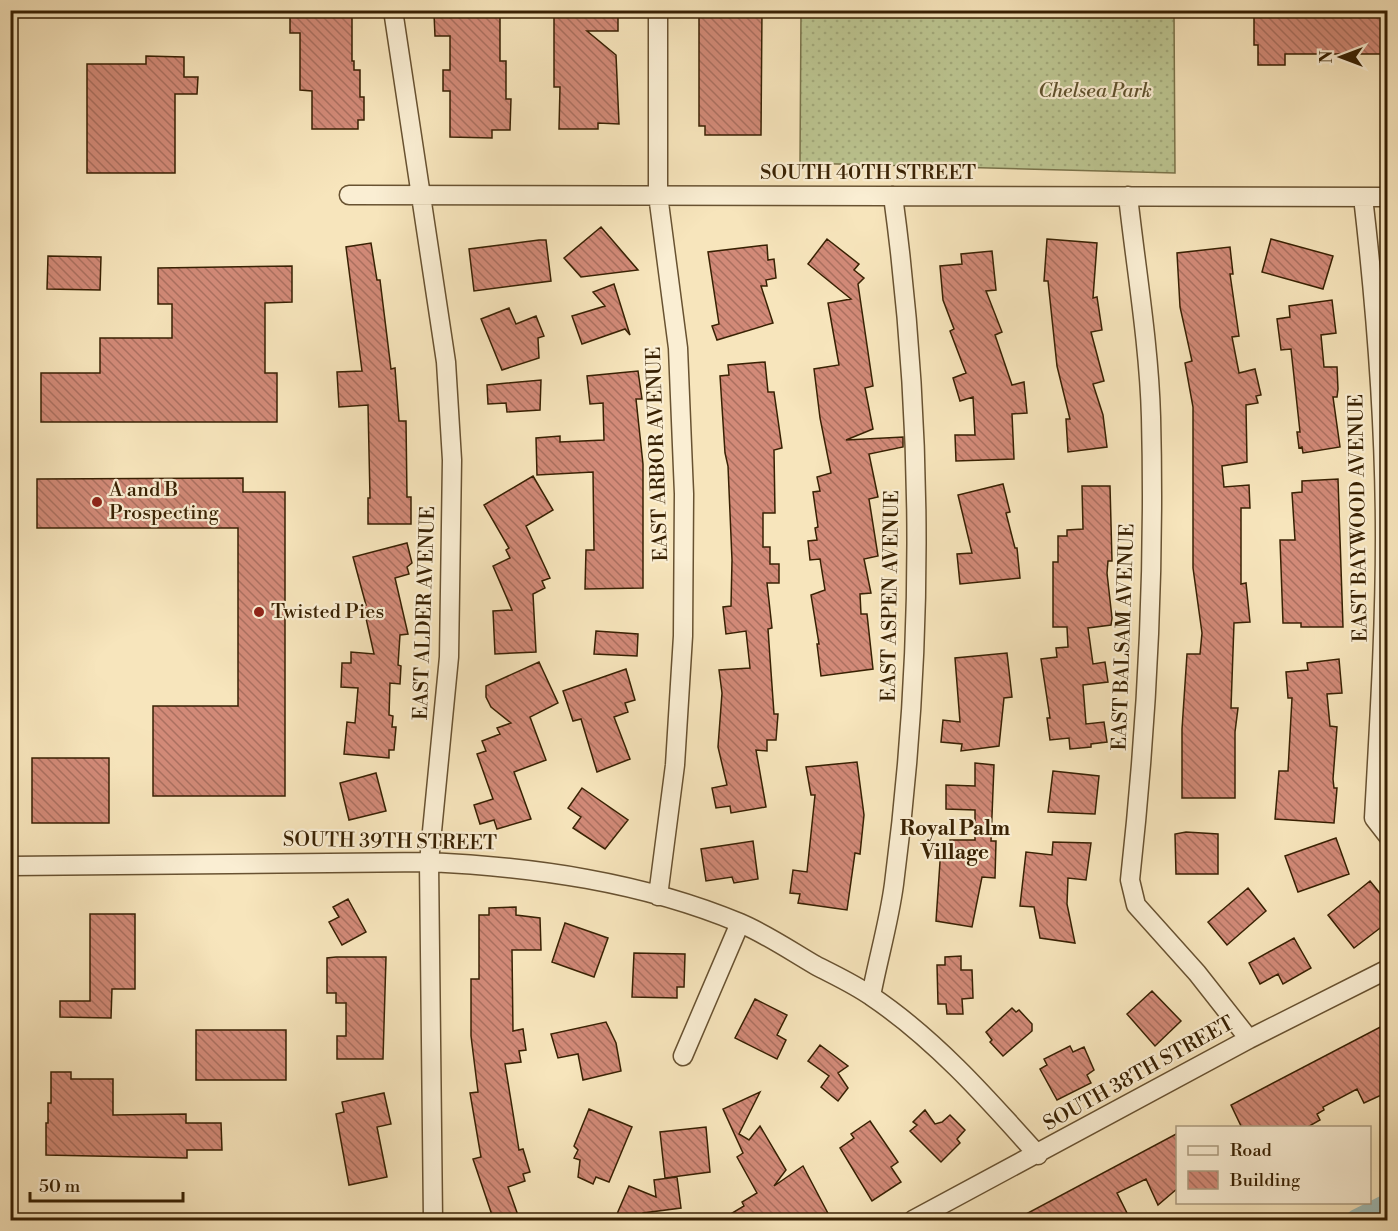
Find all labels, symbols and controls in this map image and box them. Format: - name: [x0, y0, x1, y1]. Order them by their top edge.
- north arrow: [1311, 27, 1371, 87]
- text: N: [1317, 50, 1337, 63]
- park label: Chelsea Park: [1038, 79, 1152, 104]
- street label: SOUTH 40TH STREET: [760, 161, 976, 186]
- street label: EAST ARBOR AVENUE: [642, 346, 674, 562]
- street label: EAST BAYWOOD AVENUE: [1344, 394, 1374, 642]
- place label: A and B Prospecting: [108, 478, 219, 526]
- street label: EAST ASPEN AVENUE: [877, 490, 905, 702]
- marker: A and B Prospecting: [90, 495, 104, 509]
- street label: EAST ALDER AVENUE: [409, 505, 441, 721]
- street label: EAST BALSAM AVENUE: [1108, 523, 1140, 751]
- place label: Twisted Pies: [271, 600, 384, 625]
- marker: Twisted Pies: [252, 605, 266, 619]
- district label: Royal Palm Village: [900, 816, 1010, 866]
- street label: SOUTH 39TH STREET: [283, 828, 497, 856]
- street label: SOUTH 38TH STREET: [1039, 1011, 1239, 1137]
- legend: [1176, 1126, 1371, 1204]
- text: Road: [1230, 1139, 1273, 1162]
- scale bar: [30, 1165, 183, 1203]
- text: Building: [1229, 1169, 1301, 1192]
- text: 50 m: [39, 1175, 81, 1198]

